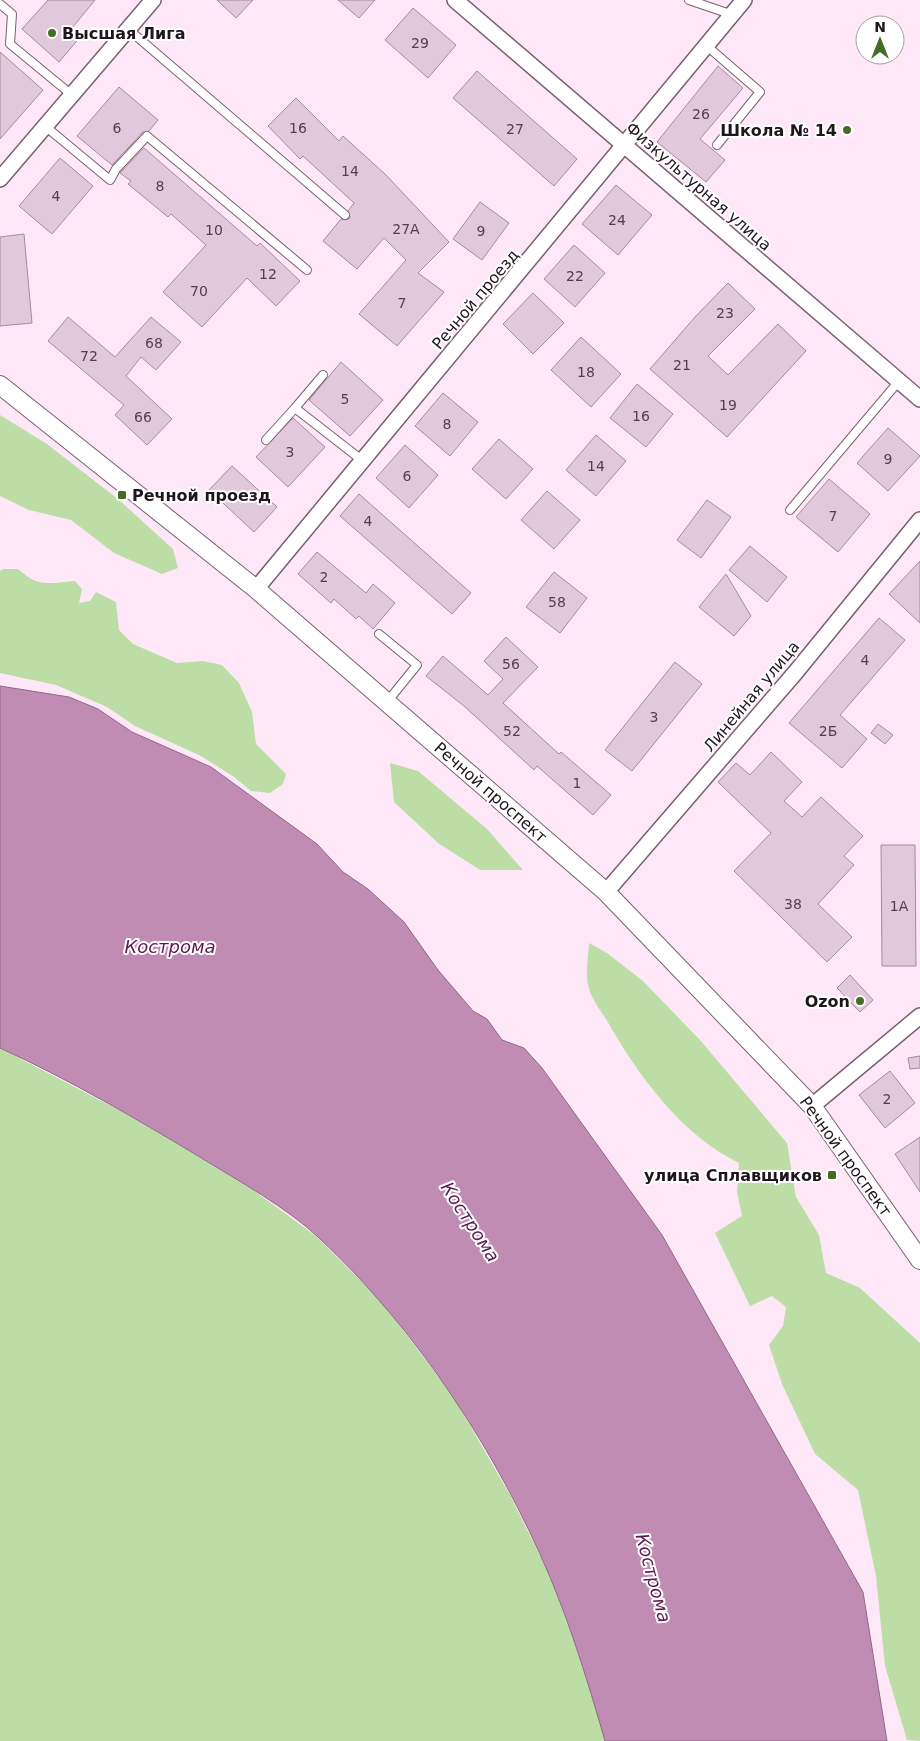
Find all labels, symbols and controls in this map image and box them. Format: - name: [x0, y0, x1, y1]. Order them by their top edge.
- north arrow: [855, 15, 905, 65]
- text: N: [874, 19, 886, 35]
- place label: Высшая Лига: [62, 24, 185, 43]
- marker: Высшая Лига: [46, 27, 58, 39]
- house number: 29: [411, 35, 429, 51]
- house number: 26: [692, 106, 710, 122]
- street label: Физкультурная улица: [622, 118, 775, 255]
- house number: 6: [113, 120, 122, 136]
- house number: 16: [289, 120, 307, 136]
- house number: 27: [506, 121, 524, 137]
- place label: Школа № 14: [720, 121, 837, 140]
- marker: Школа № 14: [841, 124, 853, 136]
- house number: 14: [341, 163, 359, 179]
- house number: 8: [156, 178, 164, 194]
- house number: 4: [52, 188, 61, 204]
- house number: 24: [608, 212, 626, 228]
- house number: 27А: [392, 221, 420, 237]
- house number: 10: [205, 222, 223, 238]
- house number: 9: [477, 223, 485, 239]
- street label: Речной проезд: [428, 246, 523, 353]
- house number: 12: [259, 266, 277, 282]
- house number: 22: [566, 268, 584, 284]
- house number: 70: [190, 283, 208, 299]
- house number: 7: [398, 295, 406, 311]
- house number: 23: [716, 305, 734, 321]
- house number: 68: [145, 335, 163, 351]
- house number: 72: [80, 348, 98, 364]
- house number: 21: [673, 357, 691, 373]
- house number: 18: [577, 364, 595, 380]
- house number: 5: [341, 391, 349, 407]
- house number: 19: [719, 397, 737, 413]
- house number: 16: [632, 408, 650, 424]
- house number: 66: [134, 409, 152, 425]
- house number: 8: [443, 416, 451, 432]
- house number: 3: [286, 444, 294, 460]
- house number: 9: [884, 451, 892, 467]
- house number: 14: [587, 458, 605, 474]
- house number: 6: [403, 468, 412, 484]
- place label: Речной проезд: [132, 486, 271, 505]
- marker: Речной проезд: [116, 489, 128, 501]
- house number: 7: [829, 508, 837, 524]
- house number: 4: [364, 513, 373, 529]
- house number: 2: [320, 569, 328, 585]
- house number: 58: [548, 594, 566, 610]
- street label: Линейная улица: [699, 637, 803, 756]
- house number: 4: [861, 652, 870, 668]
- house number: 56: [502, 656, 520, 672]
- house number: 3: [650, 709, 658, 725]
- house number: 52: [503, 723, 521, 739]
- house number: 2Б: [819, 723, 837, 739]
- street label: Речной проспект: [430, 738, 551, 847]
- house number: 1: [573, 775, 581, 791]
- house number: 38: [784, 896, 802, 912]
- house number: 1А: [890, 898, 909, 914]
- water label: Кострома: [124, 936, 216, 957]
- place label: Ozon: [805, 992, 850, 1011]
- marker: Ozon: [854, 995, 866, 1007]
- house number: 2: [883, 1091, 891, 1107]
- street label: Речной проспект: [796, 1093, 895, 1220]
- place label: улица Сплавщиков: [644, 1166, 822, 1185]
- marker: улица Сплавщиков: [826, 1169, 838, 1181]
- water label: Кострома: [437, 1178, 504, 1266]
- water label: Кострома: [632, 1531, 675, 1625]

